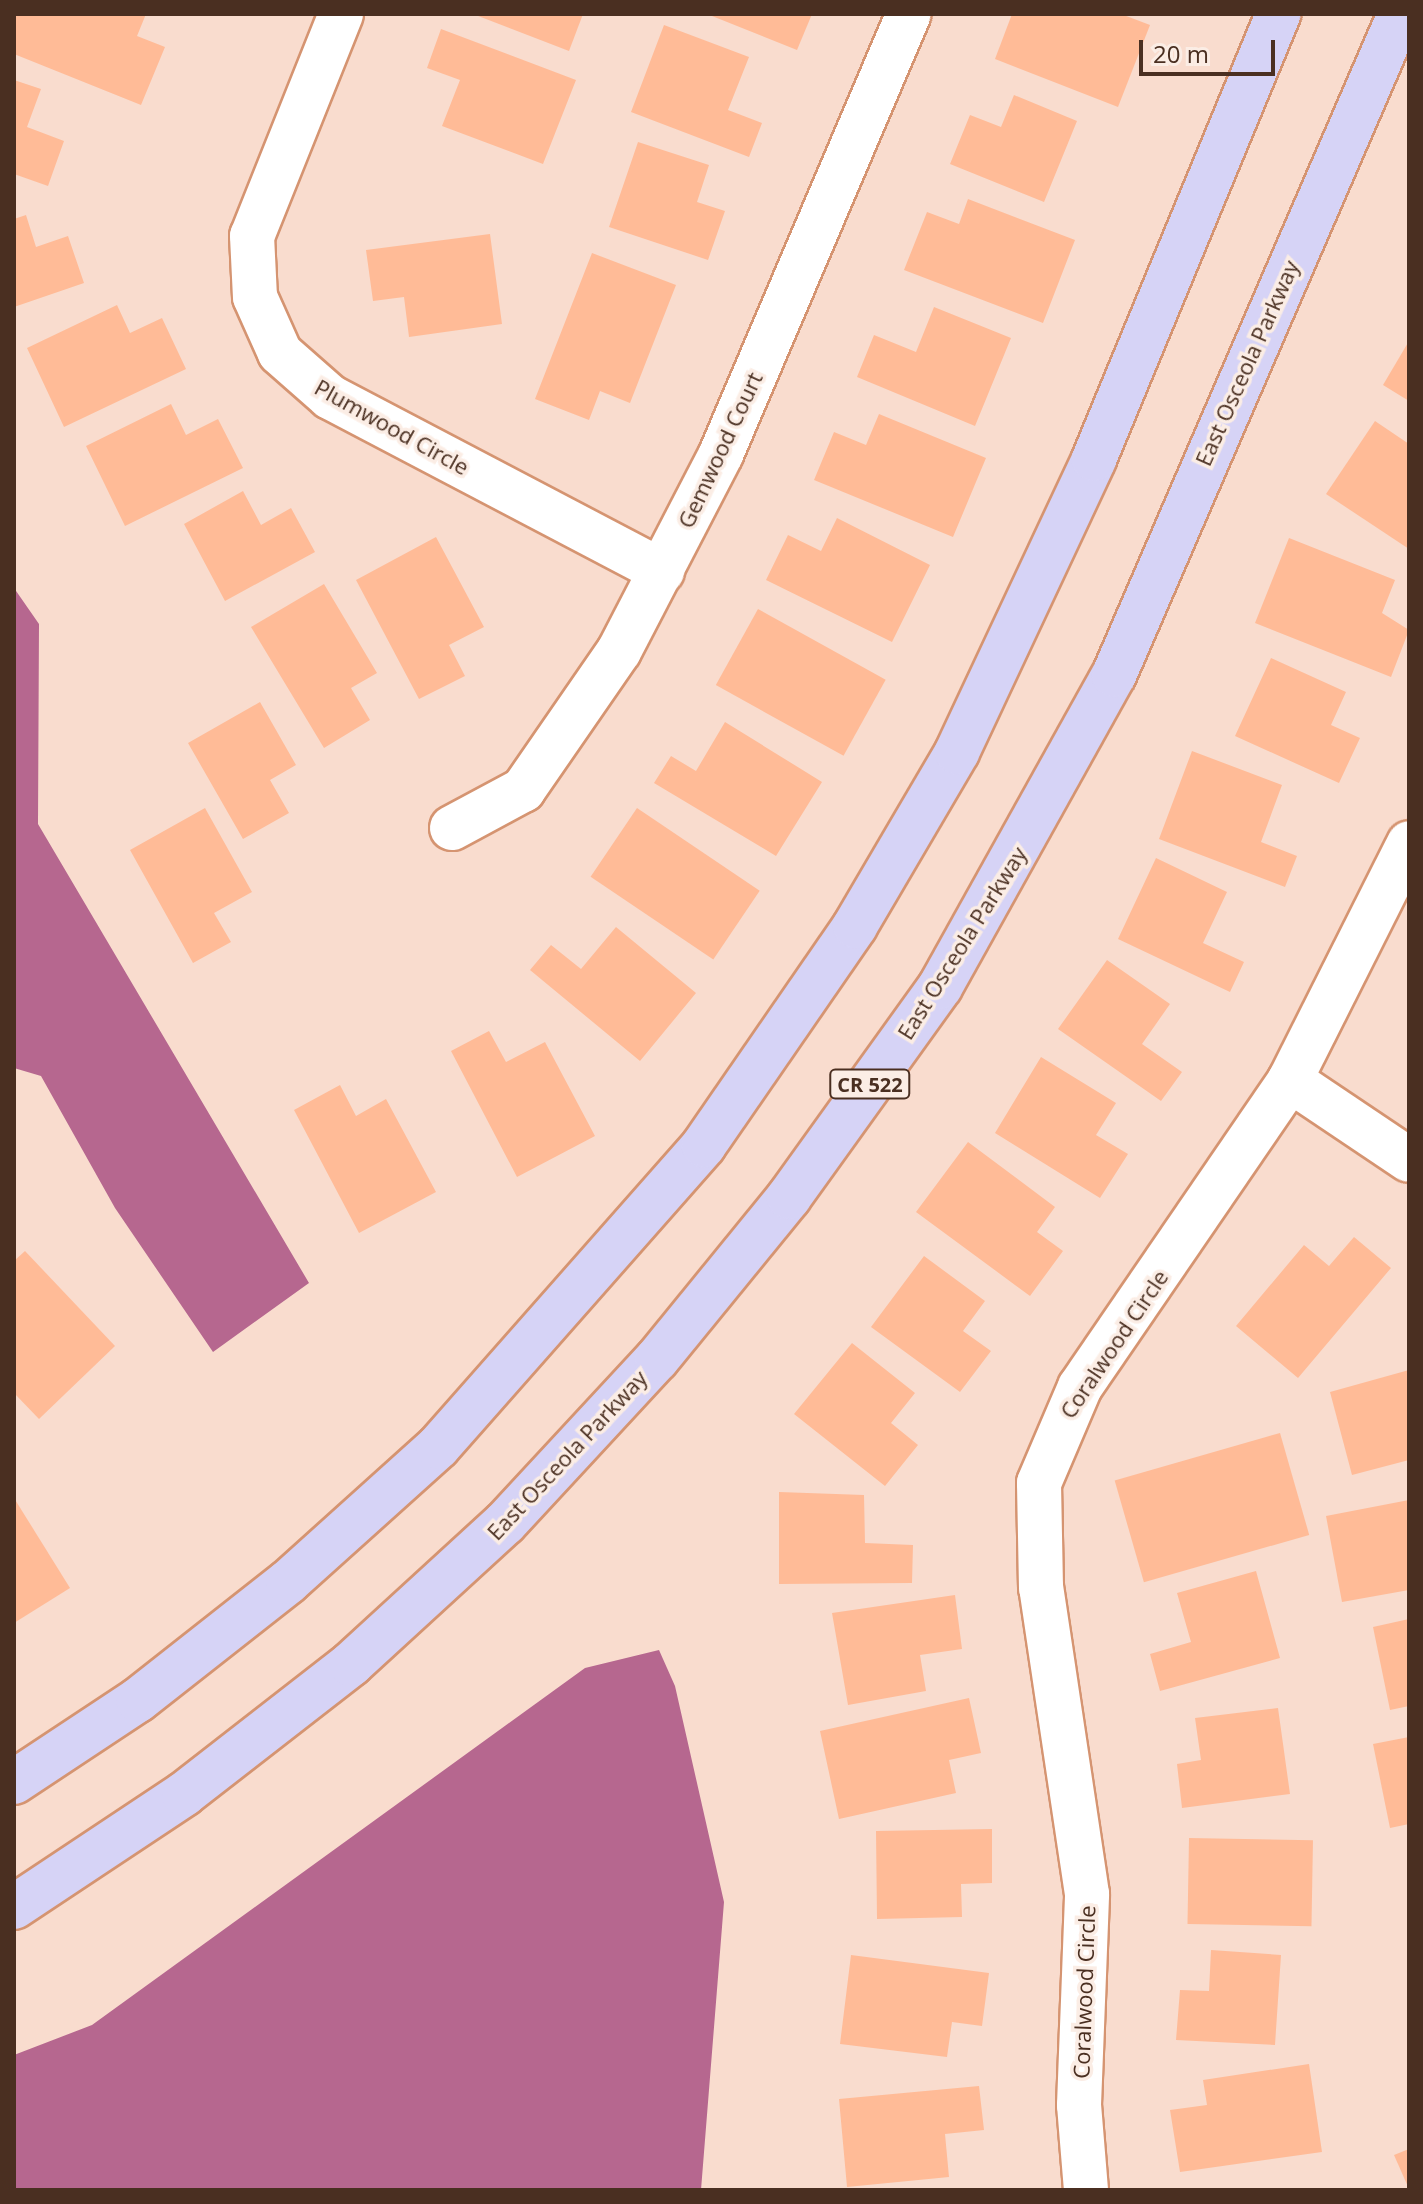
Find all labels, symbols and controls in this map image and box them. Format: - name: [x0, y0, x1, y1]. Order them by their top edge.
- scale bar: [1143, 24, 1279, 74]
- text: 20 m: [1153, 37, 1209, 70]
- street label: East Osceola Parkway: [1190, 256, 1304, 470]
- street label: Gemwood Court: [672, 368, 768, 532]
- street label: Plumwood Circle: [310, 374, 474, 480]
- street label: East Osceola Parkway: [892, 842, 1032, 1044]
- road number: CR 522: [828, 1068, 912, 1100]
- street label: Coralwood Circle: [1055, 1265, 1173, 1423]
- street label: East Osceola Parkway: [482, 1365, 652, 1545]
- street label: Coralwood Circle: [1068, 1905, 1100, 2079]

